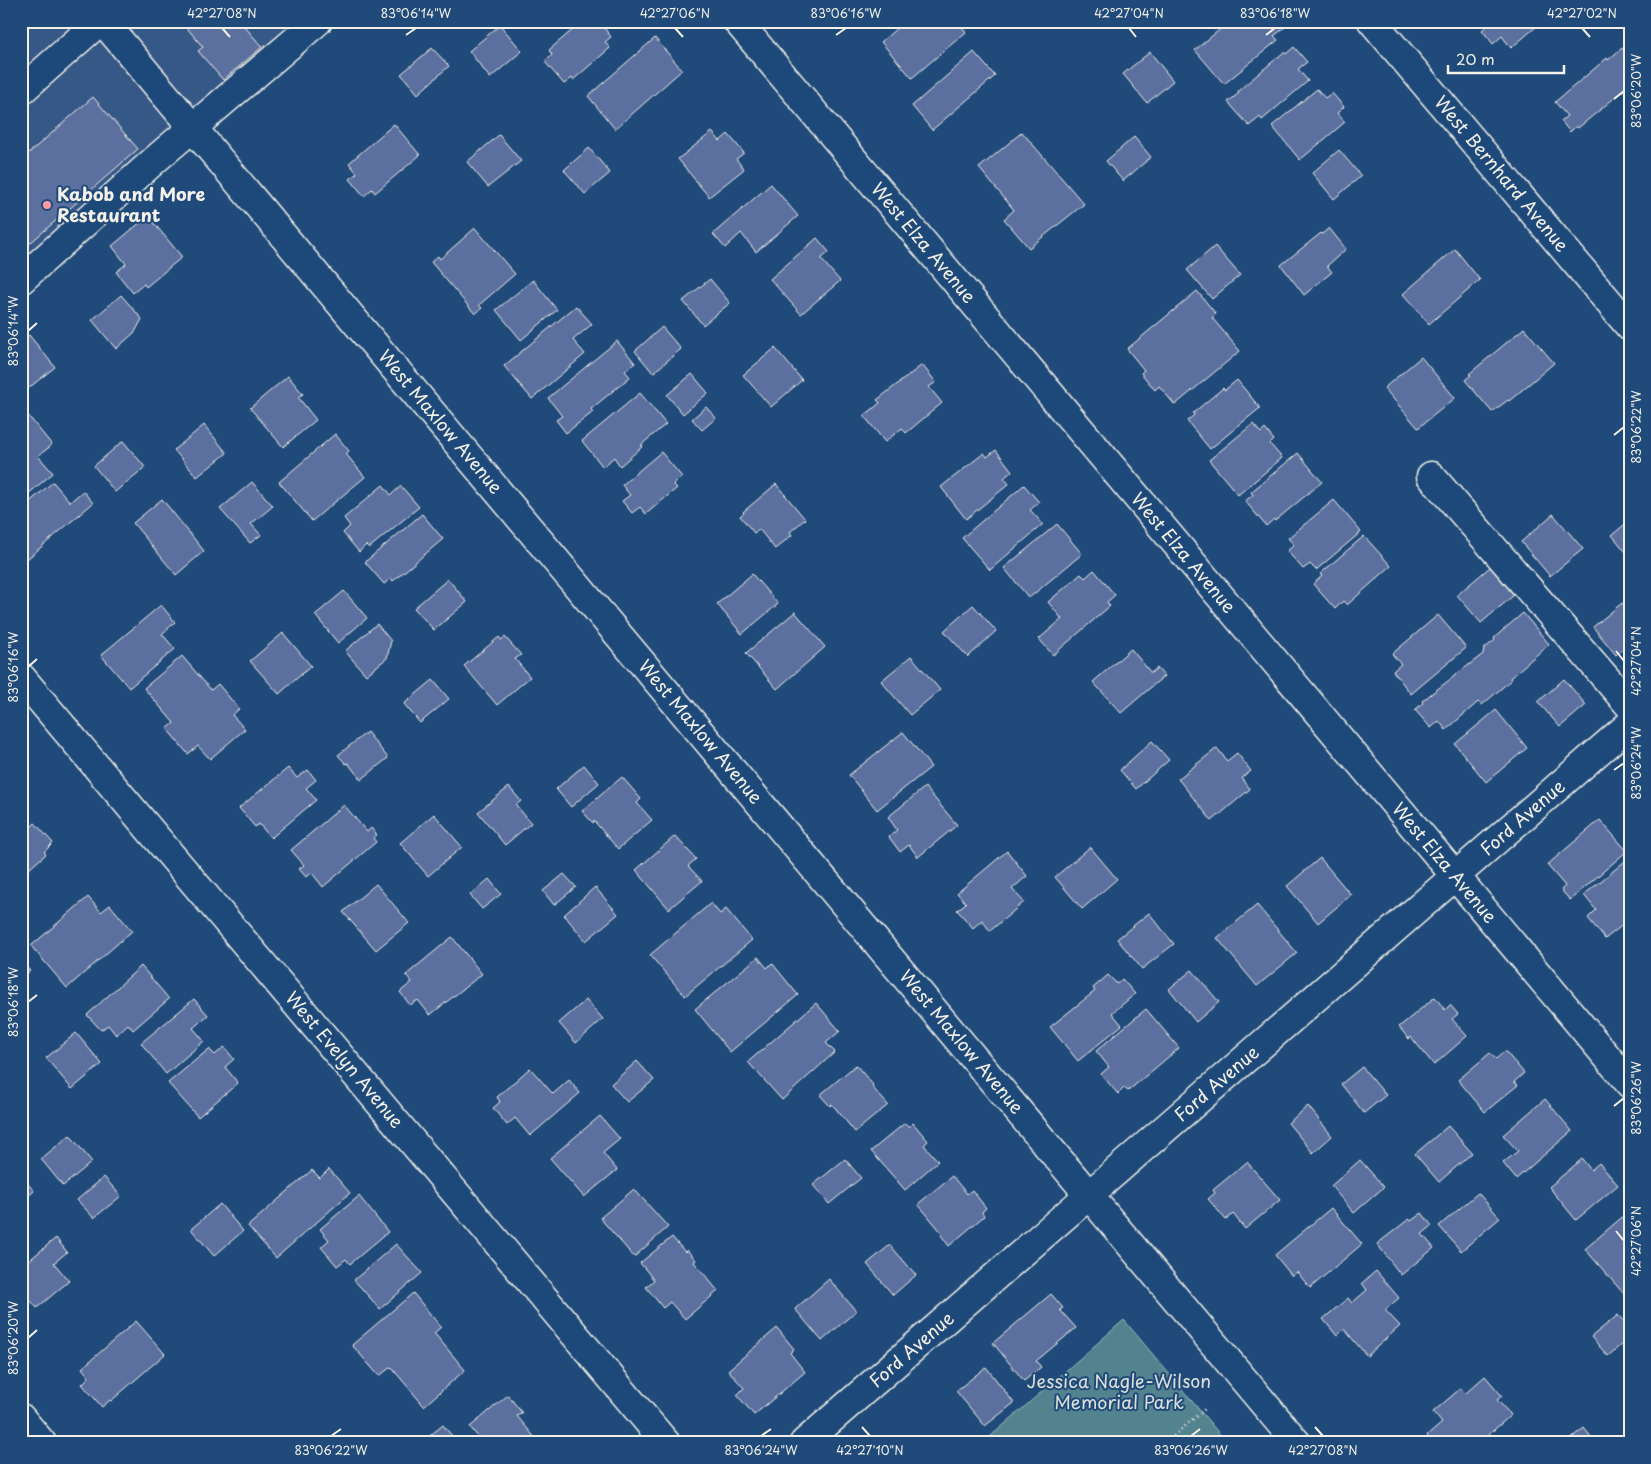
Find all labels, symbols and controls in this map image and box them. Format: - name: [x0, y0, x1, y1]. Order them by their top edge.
- text: 42°27'08"N: [187, 4, 257, 22]
- text: 83°06'14"W: [381, 4, 452, 22]
- text: 42°27'06"N: [640, 4, 710, 22]
- text: 83°06'16"W: [811, 4, 882, 22]
- text: 42°27'04"N: [1094, 4, 1164, 22]
- text: 83°06'18"W: [1240, 4, 1311, 22]
- text: 42°27'02"N: [1547, 4, 1617, 22]
- scale bar: [1448, 42, 1565, 74]
- text: 20 m: [1456, 47, 1495, 70]
- text: 83°06'20"W: [1627, 53, 1645, 128]
- street label: West Bernhard Avenue: [1429, 89, 1576, 257]
- street label: West Elza Avenue: [865, 176, 983, 308]
- place label: Kabob and More Restaurant: [57, 180, 206, 228]
- marker: Kabob and More Restaurant: [41, 199, 53, 211]
- text: 83°06'14"W: [4, 295, 22, 366]
- street label: West Maxlow Avenue: [373, 343, 510, 499]
- text: 83°06'22"W: [1627, 390, 1645, 464]
- street label: West Elza Avenue: [1125, 486, 1243, 618]
- text: 42°27'04"N: [1627, 626, 1645, 696]
- text: 83°06'16"W: [4, 631, 22, 702]
- street label: West Maxlow Avenue: [633, 653, 770, 809]
- text: 83°06'24"W: [1627, 726, 1645, 800]
- street label: Ford Avenue: [1474, 772, 1570, 861]
- street label: West Elza Avenue: [1386, 796, 1504, 928]
- street label: West Maxlow Avenue: [894, 963, 1031, 1119]
- text: 83°06'18"W: [4, 966, 22, 1037]
- street label: West Evelyn Avenue: [280, 985, 411, 1134]
- street label: Ford Avenue: [1168, 1038, 1264, 1127]
- text: 83°06'26"W: [1627, 1061, 1645, 1135]
- text: 42°27'06"N: [1627, 1206, 1645, 1276]
- text: 83°06'20"W: [4, 1300, 22, 1375]
- street label: Ford Avenue: [863, 1304, 959, 1393]
- park label: Jessica Nagle-Wilson Memorial Park: [1027, 1367, 1211, 1415]
- text: 83°06'22"W: [294, 1441, 368, 1459]
- text: 83°06'24"W: [724, 1441, 798, 1459]
- text: 42°27'10"N: [836, 1441, 904, 1459]
- text: 83°06'26"W: [1154, 1441, 1228, 1459]
- text: 42°27'08"N: [1288, 1441, 1358, 1459]

